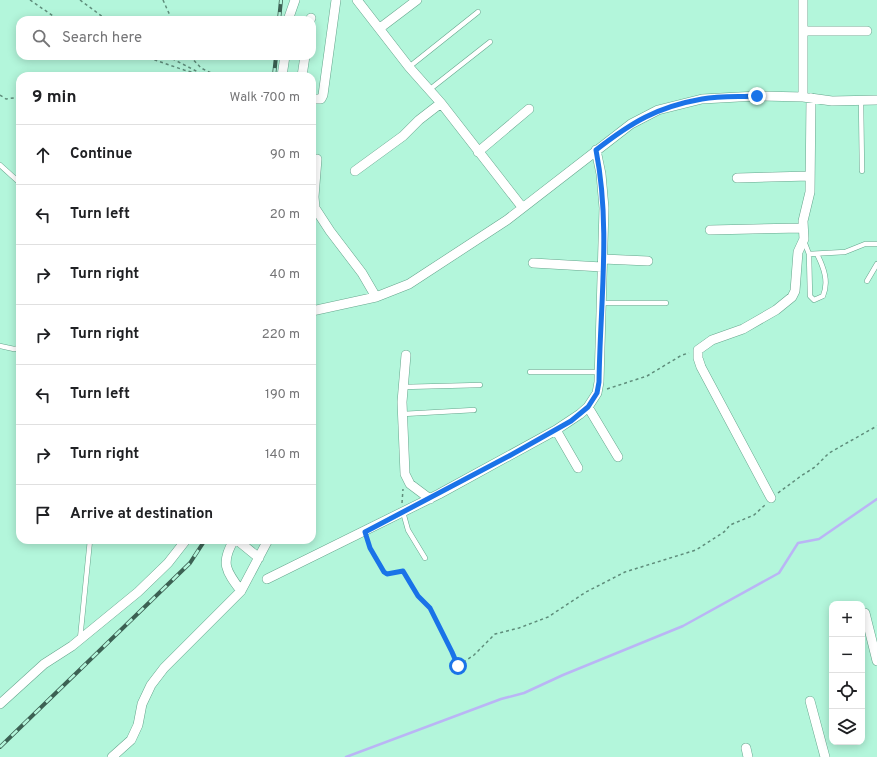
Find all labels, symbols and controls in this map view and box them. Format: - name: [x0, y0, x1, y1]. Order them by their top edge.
- search box: [16, 16, 316, 60]
- icon: search: [30, 27, 52, 49]
- text: Search here: [62, 29, 142, 48]
- text: 9 min: [32, 87, 76, 109]
- route end: [748, 87, 766, 105]
- text: Walk · 700 m: [230, 90, 300, 106]
- icon: ahead: [32, 144, 54, 166]
- text: Continue: [70, 145, 132, 164]
- text: 90 m: [270, 147, 300, 163]
- icon: left: [32, 204, 54, 226]
- text: Turn left: [70, 205, 130, 224]
- text: 20 m: [270, 207, 300, 223]
- icon: right: [32, 264, 54, 286]
- text: Turn right: [70, 265, 139, 284]
- text: 40 m: [270, 267, 300, 283]
- icon: right: [32, 324, 54, 346]
- text: Turn right: [70, 325, 139, 344]
- text: 220 m: [262, 327, 300, 343]
- icon: left: [32, 384, 54, 406]
- text: Turn left: [70, 385, 130, 404]
- text: 190 m: [265, 387, 300, 403]
- icon: right: [32, 444, 54, 466]
- text: Turn right: [70, 445, 139, 464]
- text: 140 m: [265, 447, 300, 463]
- icon: arrive: [32, 504, 54, 526]
- text: Arrive at destination: [70, 505, 213, 524]
- map controls: [829, 601, 865, 745]
- button: +: [829, 601, 865, 637]
- button: −: [829, 637, 865, 673]
- route start: [449, 657, 467, 675]
- button: locate: [829, 673, 865, 709]
- button: layers: [829, 709, 865, 745]

